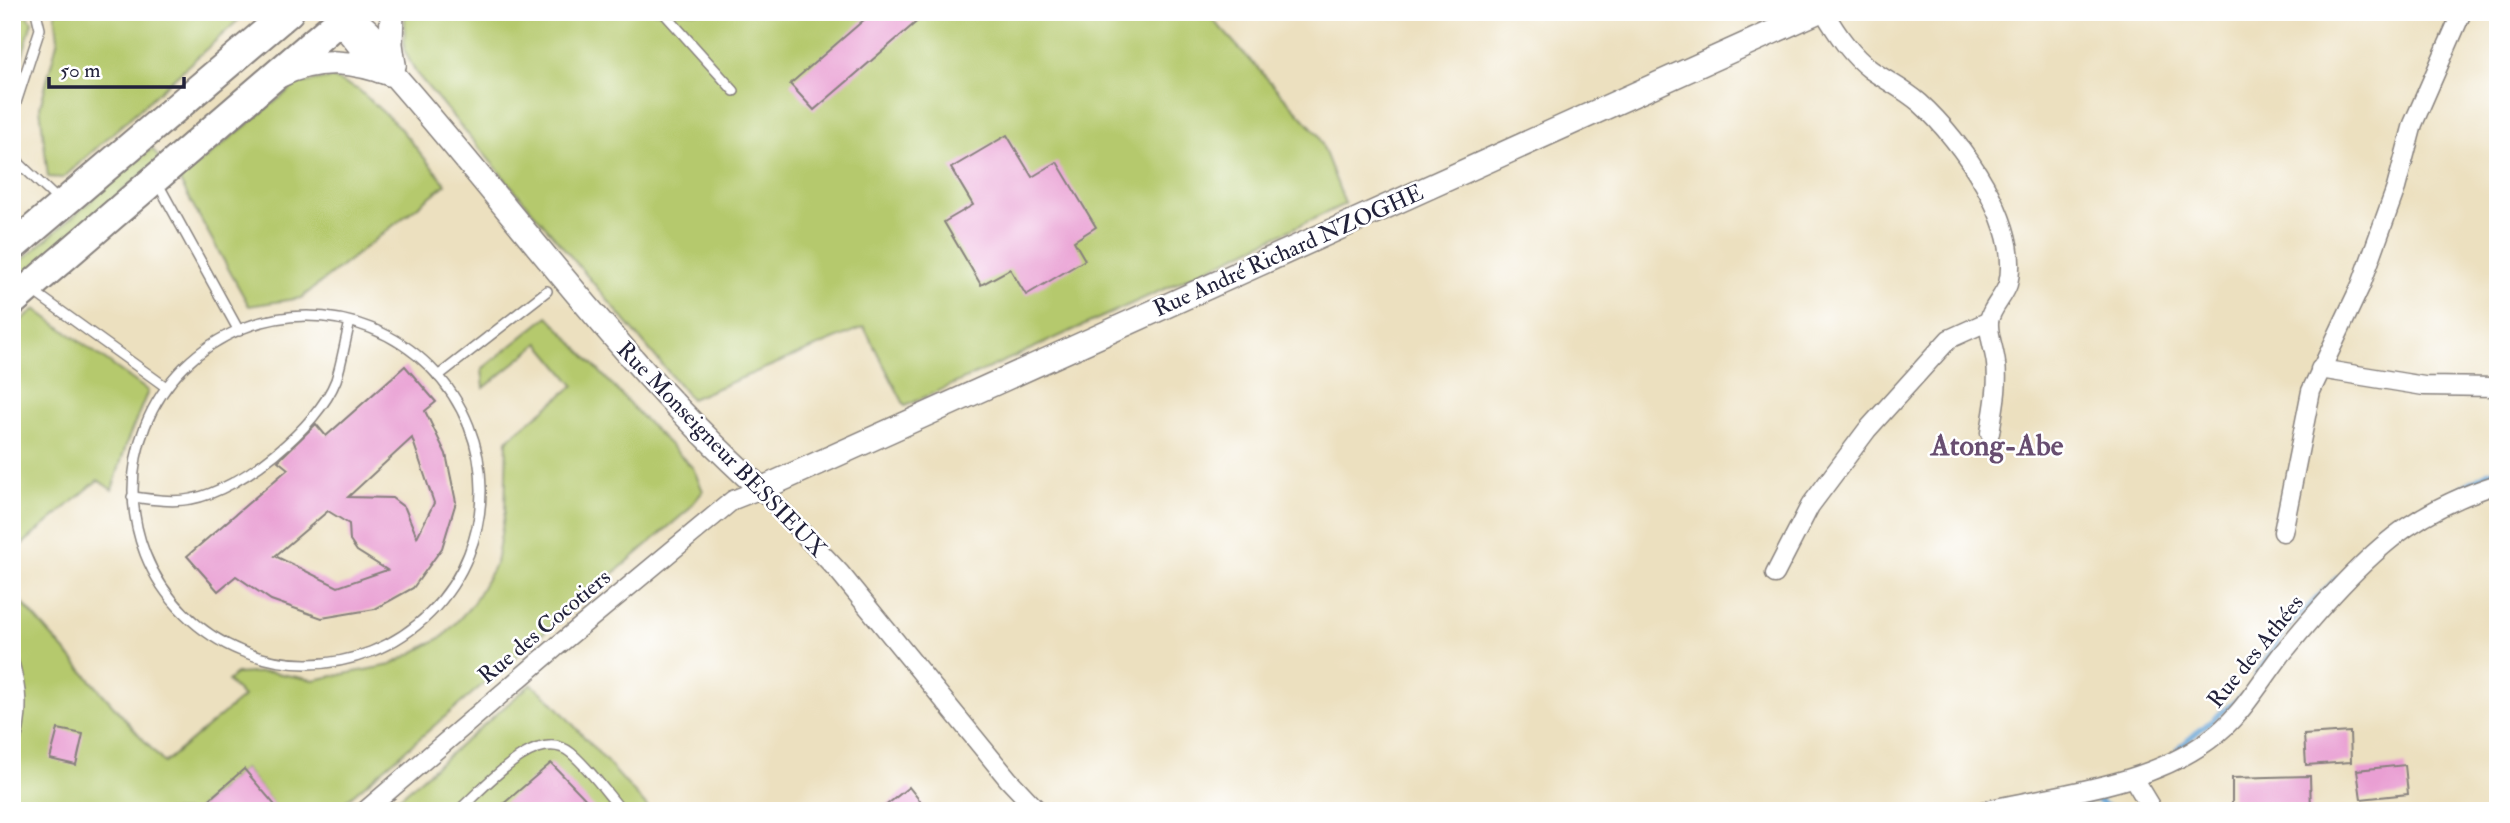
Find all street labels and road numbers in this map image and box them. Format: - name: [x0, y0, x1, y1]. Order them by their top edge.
- street label: Rue André Richard NZOGHE: [1149, 178, 1428, 323]
- street label: Rue Monseigneur BESSIEUX: [611, 335, 833, 564]
- street label: Rue des Cocotiers: [472, 563, 617, 690]
- street label: Rue des Athées: [2201, 589, 2310, 714]

